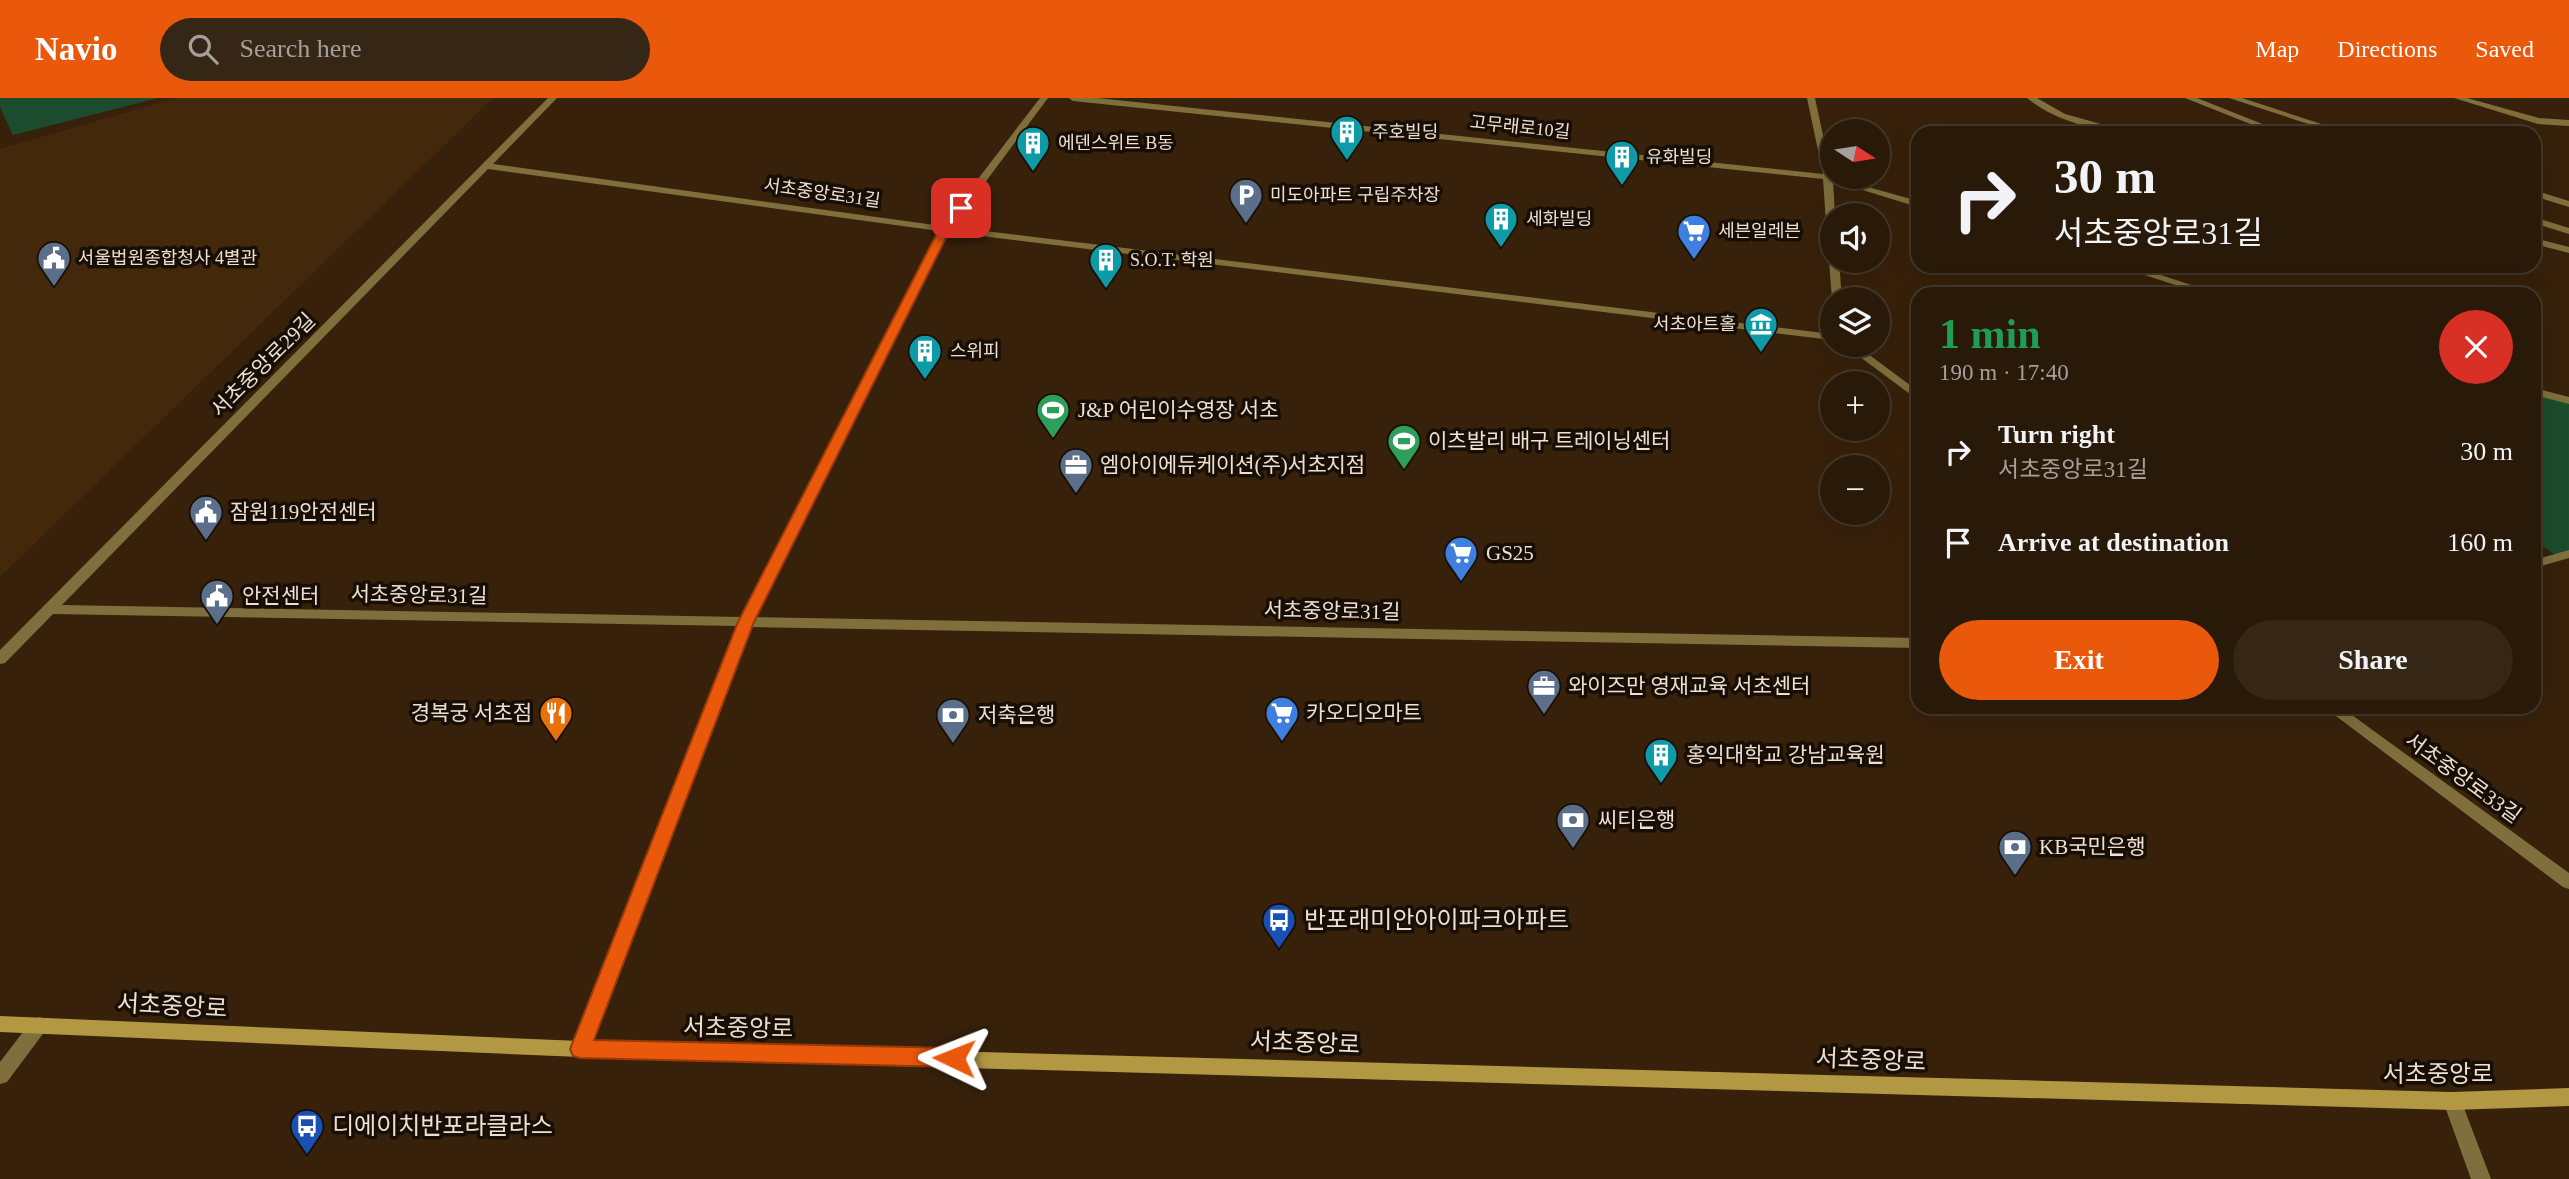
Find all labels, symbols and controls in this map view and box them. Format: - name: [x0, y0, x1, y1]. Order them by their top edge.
- search box: [160, 18, 650, 81]
- icon: search: [184, 30, 222, 68]
- text: Navio: [35, 31, 118, 67]
- text: Search here: [240, 34, 361, 63]
- text: Map: [2255, 36, 2299, 62]
- text: Directions: [2337, 36, 2437, 62]
- text: Saved: [2475, 36, 2534, 62]
- street label: 고무래로10길: [1469, 112, 1571, 142]
- building icon: 주호빌딩: [1328, 113, 1366, 162]
- north arrow: [1820, 119, 1890, 189]
- map controls: [1820, 119, 1890, 525]
- place label: 주호빌딩: [1372, 122, 1438, 142]
- building icon: 에덴스위트 B동: [1014, 124, 1052, 173]
- place label: 에덴스위트 B동: [1058, 133, 1174, 153]
- building icon: 유화빌딩: [1603, 138, 1641, 187]
- place label: 유화빌딩: [1646, 147, 1712, 167]
- text: 30 m: [2054, 149, 2156, 204]
- icon: right: [1939, 154, 2030, 245]
- street label: 서초중앙로31길: [762, 175, 882, 211]
- parking icon: 미도아파트 구립주차장: [1227, 176, 1265, 225]
- pin: [931, 178, 991, 238]
- place label: 미도아파트 구립주차장: [1270, 185, 1440, 205]
- icon: arrive: [942, 189, 980, 227]
- building icon: 세화빌딩: [1482, 200, 1520, 249]
- button: sound: [1820, 203, 1890, 273]
- place label: 세화빌딩: [1526, 209, 1592, 229]
- supermarket icon: 세븐일레븐: [1675, 212, 1713, 261]
- text: 서초중앙로31길: [2054, 215, 2263, 251]
- place label: 세븐일레븐: [1718, 221, 1801, 241]
- public building icon: 서울법원종합청사 4별관: [35, 239, 73, 288]
- building icon: S.O.T. 학원: [1087, 241, 1125, 290]
- place label: 서울법원종합청사 4별관: [78, 248, 258, 268]
- place label: S.O.T. 학원: [1130, 250, 1214, 270]
- button: layers: [1820, 287, 1890, 357]
- museum icon: 서초아트홀: [1742, 305, 1780, 354]
- street label: 서초중앙로29길: [206, 308, 320, 422]
- button: close: [2439, 310, 2513, 384]
- text: 1 min: [1939, 311, 2041, 357]
- place label: 서초아트홀: [1653, 314, 1736, 334]
- building icon: 스위피: [906, 332, 944, 381]
- place label: 스위피: [950, 341, 1000, 361]
- text: 190 m · 17:40: [1939, 360, 2069, 385]
- button: +: [1820, 371, 1890, 441]
- sports icon: J&P 어린이수영장 서초: [1034, 391, 1072, 440]
- place label: J&P 어린이수영장 서초: [1078, 398, 1278, 422]
- text: Turn right: [1998, 420, 2115, 449]
- sports icon: 이츠발리 배구 트레이닝센터: [1385, 422, 1423, 471]
- place label: 이츠발리 배구 트레이닝센터: [1428, 429, 1670, 453]
- icon: right: [1939, 433, 1977, 471]
- text: 30 m: [2460, 437, 2513, 466]
- office icon: 엠아이에듀케이션(주)서초지점: [1057, 446, 1095, 495]
- place label: 엠아이에듀케이션(주)서초지점: [1100, 453, 1365, 477]
- button: −: [1820, 455, 1890, 525]
- text: 서초중앙로31길: [1998, 457, 2148, 482]
- public building icon: 잠원119안전센터: [187, 493, 225, 542]
- place label: 잠원119안전센터: [230, 500, 377, 524]
- icon: arrive: [1939, 524, 1977, 562]
- text: Arrive at destination: [1998, 528, 2229, 557]
- text: 160 m: [2447, 528, 2513, 557]
- supermarket icon: GS25: [1442, 534, 1480, 583]
- place label: GS25: [1486, 541, 1534, 565]
- public building icon: 안전센터: [198, 577, 236, 626]
- street label: 서초중앙로31길: [350, 582, 488, 608]
- place label: 안전센터: [242, 584, 319, 608]
- street label: 서초중앙로31길: [1263, 598, 1401, 624]
- button: Exit: [1939, 620, 2219, 700]
- button: Share: [2233, 620, 2513, 700]
- office icon: 와이즈만 영재교육 서초센터: [1525, 667, 1563, 716]
- place label: 와이즈만 영재교육 서초센터: [1568, 674, 1810, 698]
- restaurant icon: 경복궁 서초점: [537, 694, 575, 743]
- supermarket icon: 카오디오마트: [1263, 694, 1301, 743]
- bank icon: 저축은행: [934, 696, 972, 745]
- place label: 경복궁 서초점: [411, 701, 532, 725]
- place label: 카오디오마트: [1306, 701, 1422, 725]
- place label: 저축은행: [978, 703, 1055, 727]
- street label: 서초중앙로33길: [2401, 728, 2525, 828]
- building icon: 홍익대학교 강남교육원: [1642, 736, 1680, 785]
- place label: 홍익대학교 강남교육원: [1686, 743, 1884, 767]
- bank icon: 씨티은행: [1554, 801, 1592, 850]
- place label: 씨티은행: [1598, 808, 1675, 832]
- bank icon: KB국민은행: [1996, 828, 2034, 877]
- place label: KB국민은행: [2039, 835, 2145, 859]
- bus stop icon: 반포래미안아이파크아파트: [1260, 901, 1298, 950]
- place label: 반포래미안아이파크아파트: [1304, 907, 1569, 933]
- street label: 서초중앙로: [116, 990, 228, 1022]
- street label: 서초중앙로: [683, 1014, 793, 1042]
- position arrow: [917, 1021, 991, 1095]
- street label: 서초중앙로: [1249, 1028, 1361, 1058]
- street label: 서초중앙로: [1815, 1045, 1927, 1075]
- street label: 서초중앙로: [2383, 1061, 2493, 1087]
- bus stop icon: 디에이치반포라클라스: [288, 1107, 326, 1156]
- place label: 디에이치반포라클라스: [332, 1113, 553, 1139]

